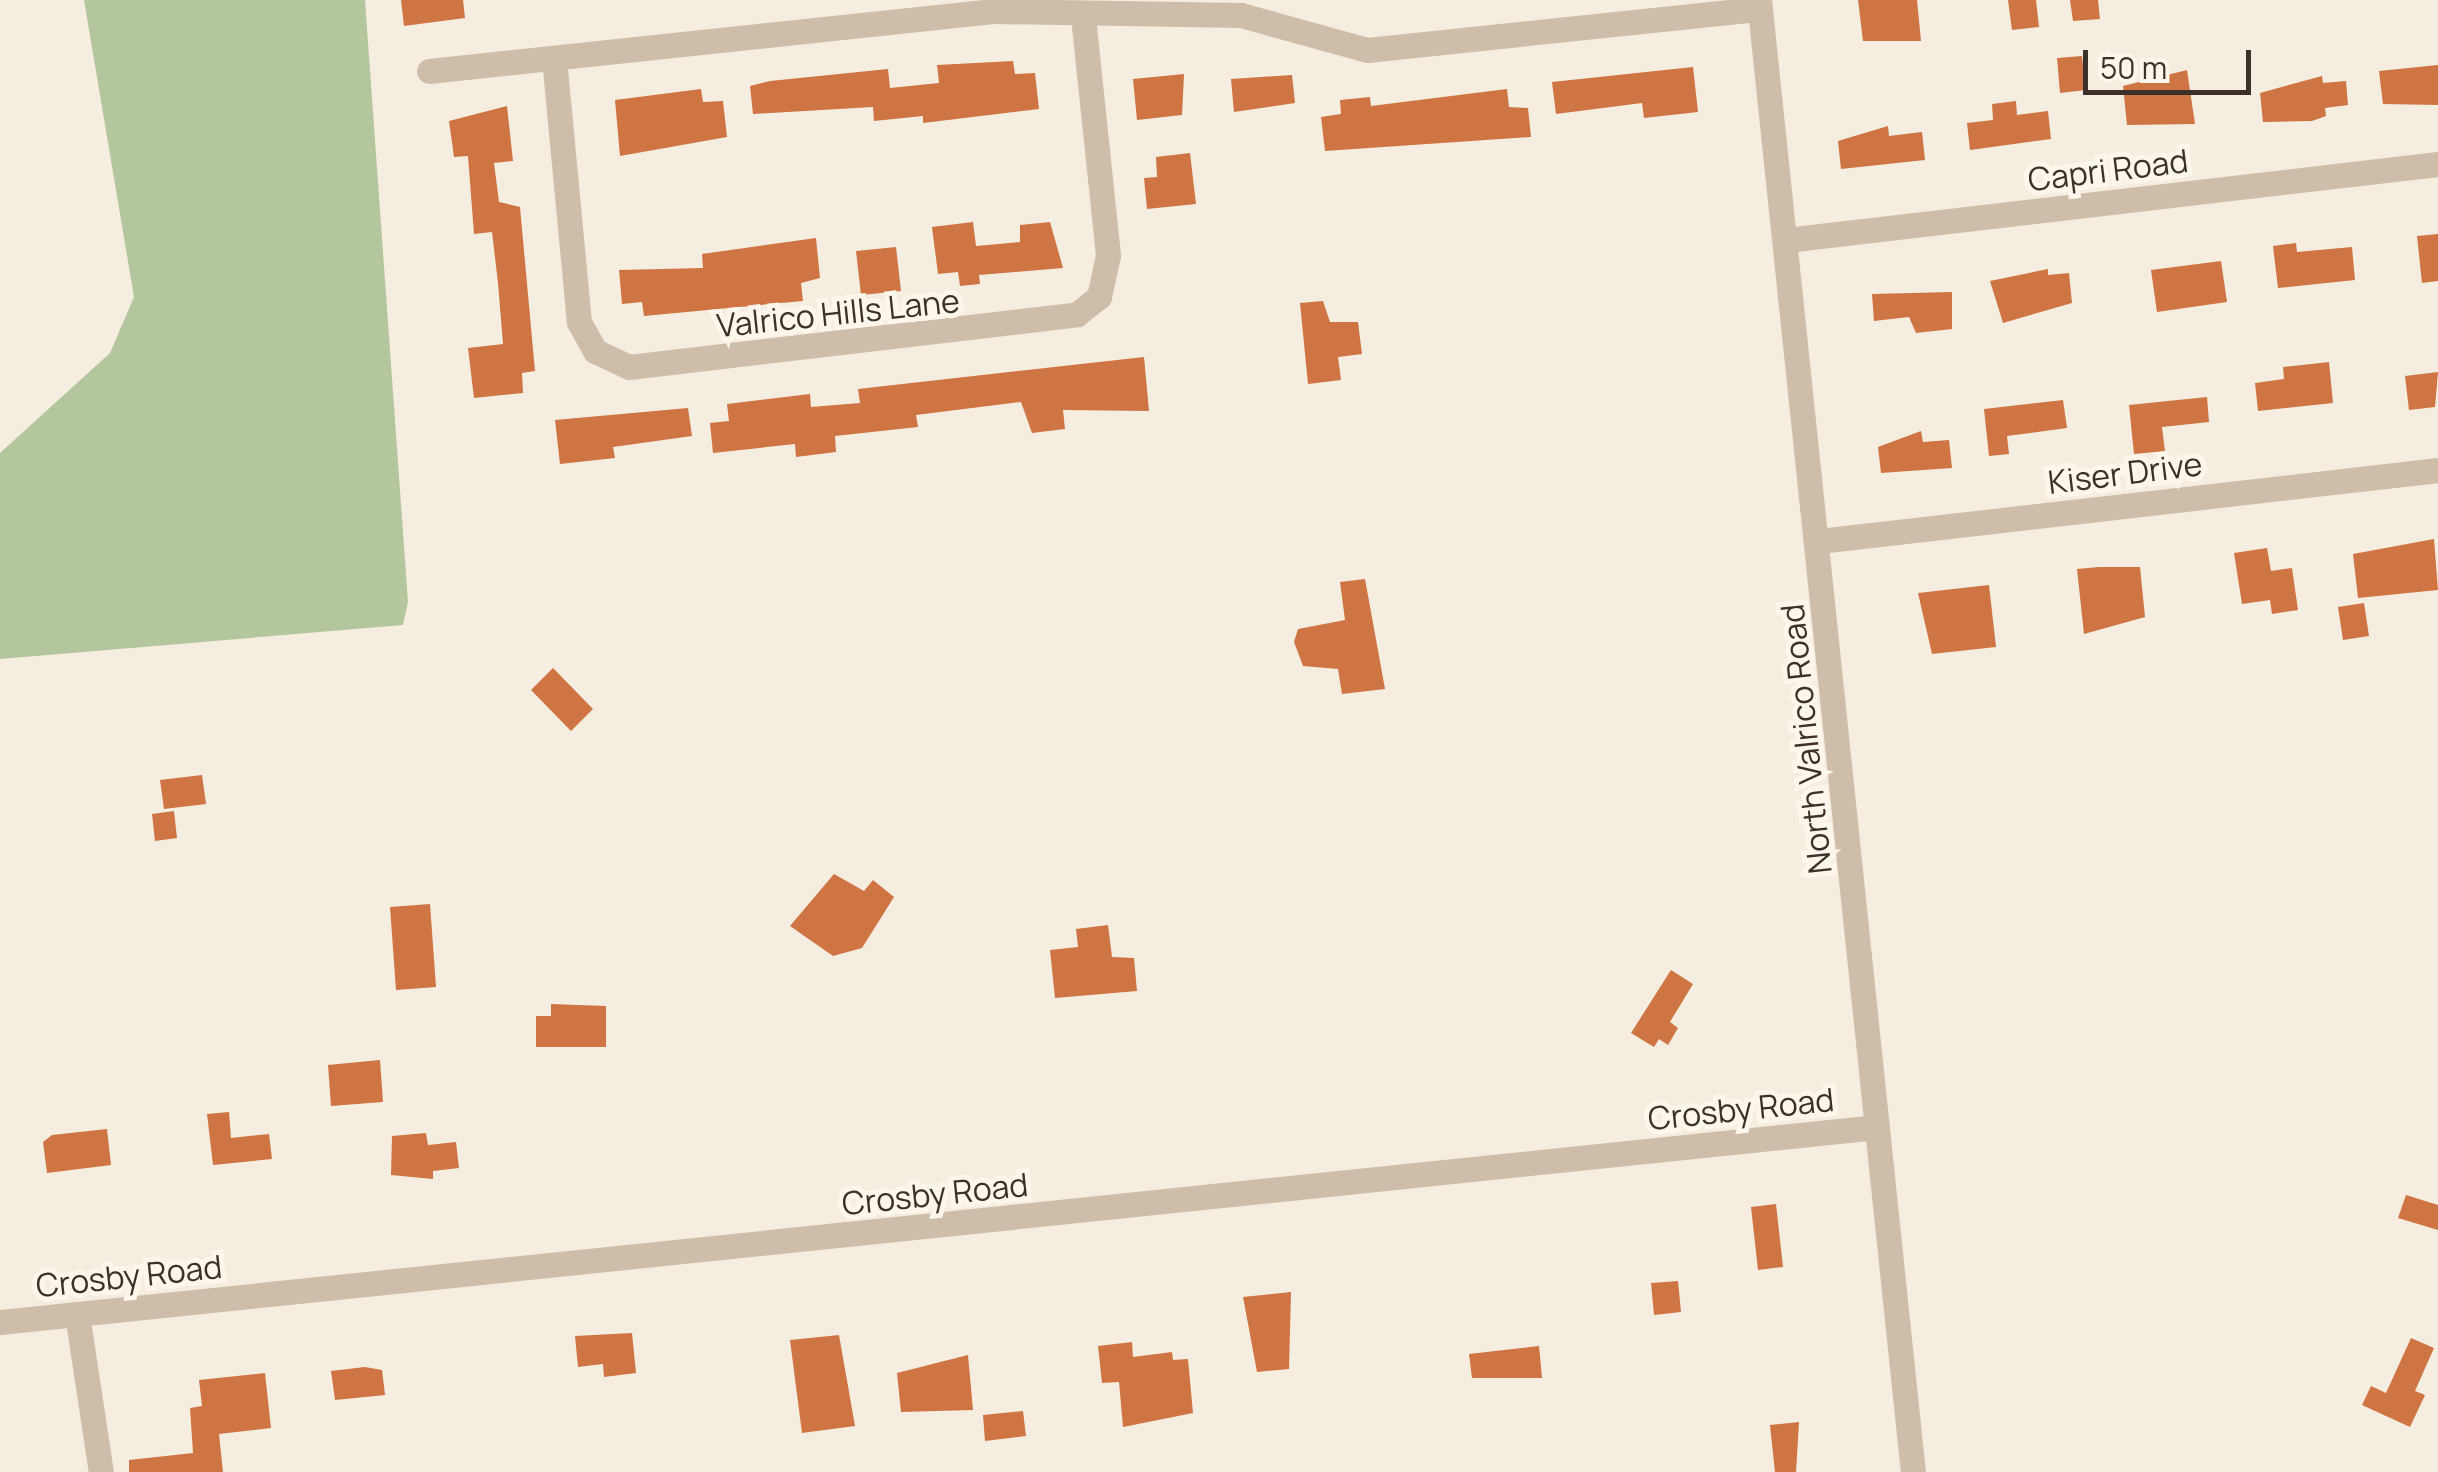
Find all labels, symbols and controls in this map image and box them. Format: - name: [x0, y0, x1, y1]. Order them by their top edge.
- scale bar: [2088, 30, 2256, 92]
- text: 50 m: [2100, 47, 2167, 88]
- street label: Capri Road: [2026, 141, 2190, 199]
- street label: Valrico Hills Lane: [715, 281, 961, 345]
- street label: Kiser Drive: [2046, 445, 2204, 501]
- street label: North Valrico Road: [1773, 602, 1839, 876]
- street label: Crosby Road: [1646, 1080, 1836, 1138]
- street label: Crosby Road: [840, 1165, 1030, 1223]
- street label: Crosby Road: [34, 1247, 224, 1305]

